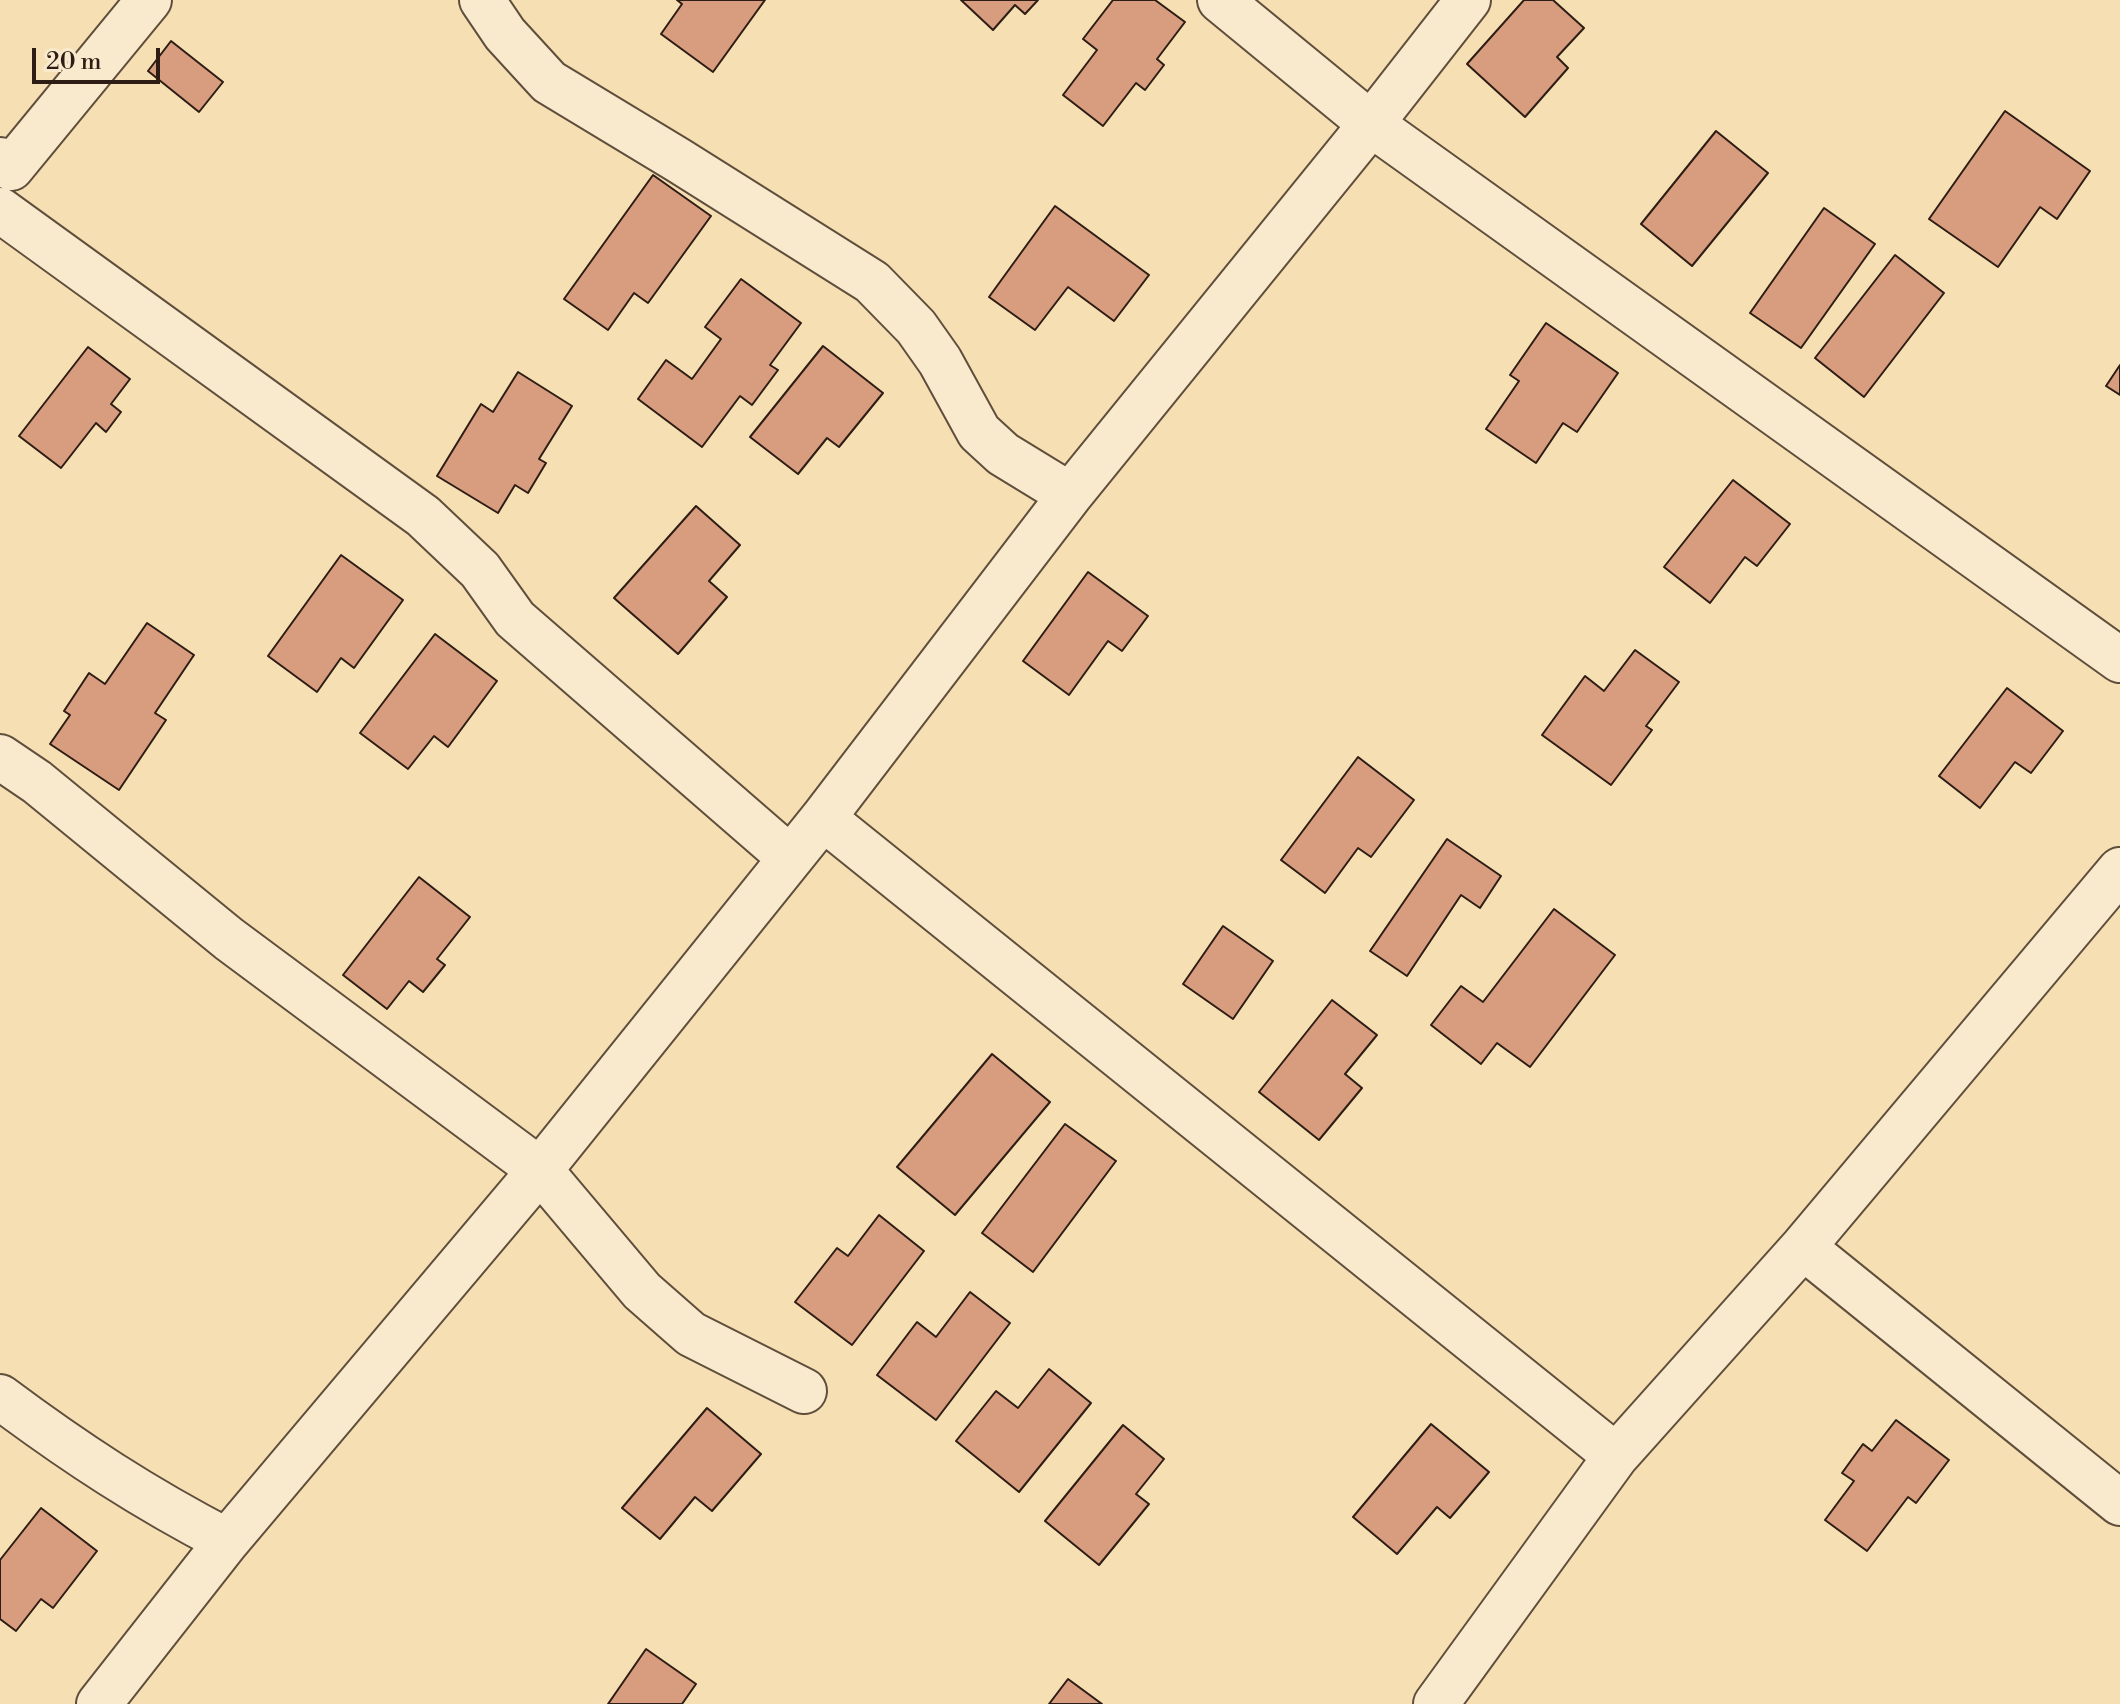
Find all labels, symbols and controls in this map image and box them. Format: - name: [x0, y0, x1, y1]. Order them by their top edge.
- scale bar: [36, 32, 164, 82]
- text: 20 m: [46, 47, 102, 77]

